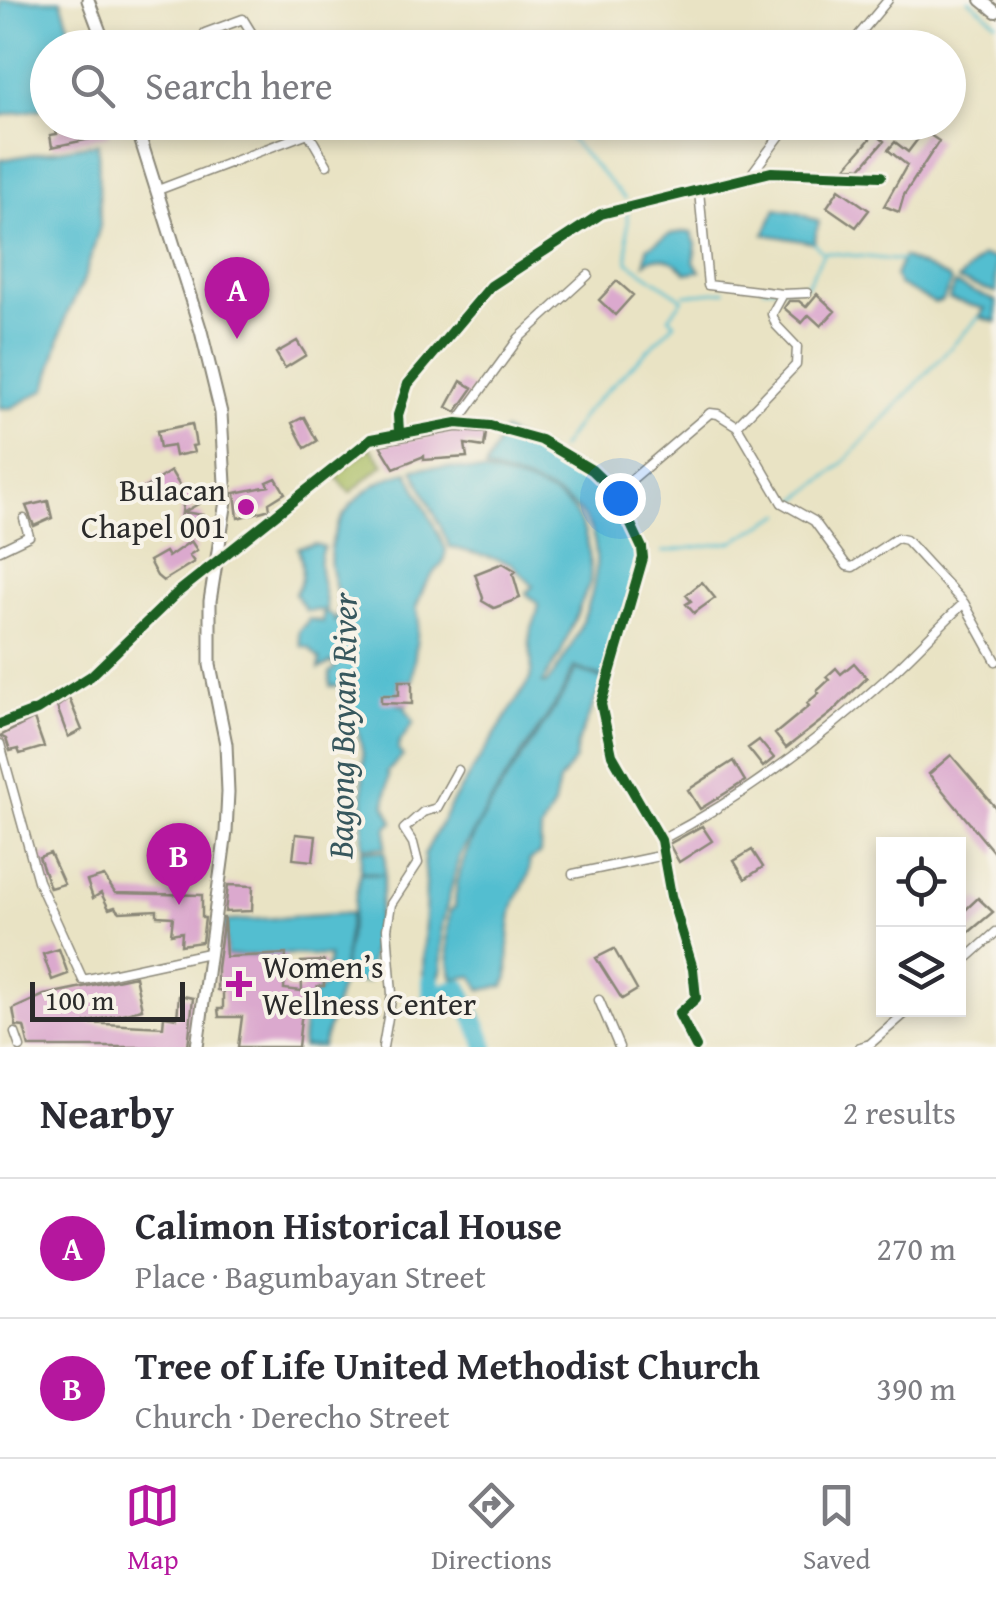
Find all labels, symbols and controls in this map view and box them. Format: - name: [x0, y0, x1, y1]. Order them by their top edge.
- search box: [30, 30, 966, 140]
- text: Search here: [145, 57, 333, 113]
- icon: search: [65, 58, 120, 113]
- pin: A: [204, 256, 270, 339]
- place label: Bulacan Chapel 001: [81, 466, 226, 550]
- your location: [595, 473, 646, 524]
- marker: Bulacan Chapel 001: [235, 496, 257, 518]
- water label: Bagong Bayan River: [314, 591, 370, 861]
- pin: B: [146, 822, 212, 905]
- map controls: [876, 837, 966, 1017]
- button: locate: [876, 837, 966, 927]
- button: layers: [876, 927, 966, 1017]
- place label: Women’s Wellness Center: [262, 943, 476, 1027]
- marker: Women’s Wellness Center: [226, 971, 252, 997]
- scale bar: [30, 977, 185, 1021]
- text: 100 m: [45, 979, 114, 1020]
- text: Nearby: [40, 1082, 174, 1143]
- text: 2 results: [843, 1089, 956, 1136]
- text: Calimon Historical House: [135, 1197, 562, 1253]
- text: A: [62, 1225, 83, 1272]
- text: 270 m: [877, 1225, 956, 1272]
- text: Place · Bagumbayan Street: [135, 1253, 486, 1300]
- text: Tree of Life United Methodist Church: [135, 1337, 760, 1393]
- text: B: [63, 1365, 82, 1412]
- text: 390 m: [877, 1365, 956, 1412]
- text: Church · Derecho Street: [135, 1393, 450, 1440]
- tab: Map: [125, 1478, 180, 1579]
- tab: Directions: [431, 1478, 552, 1579]
- tab: Saved: [803, 1478, 871, 1579]

